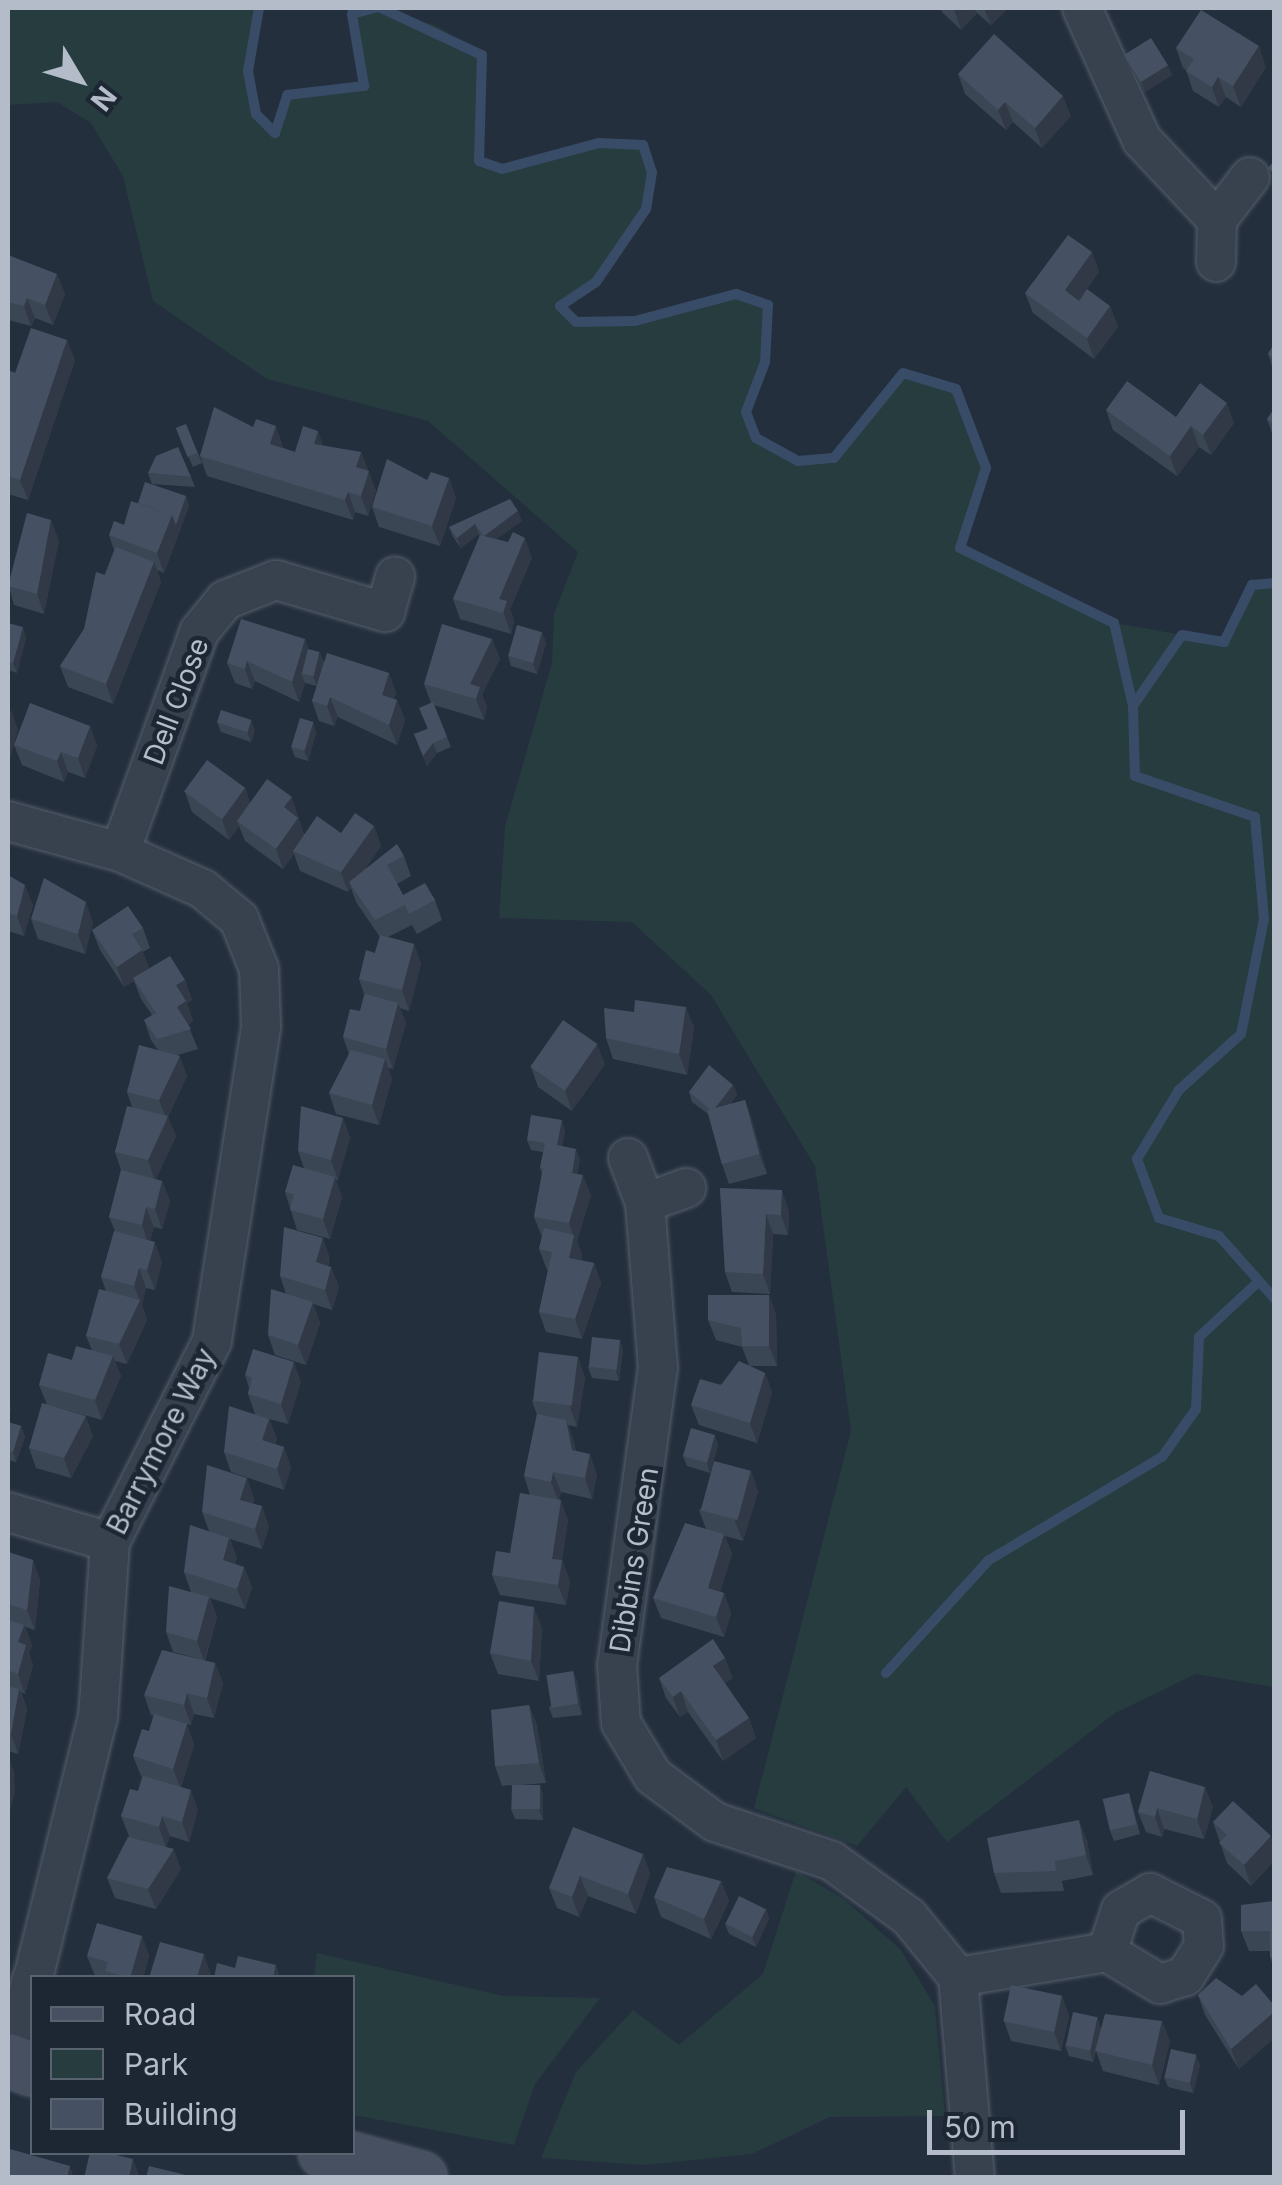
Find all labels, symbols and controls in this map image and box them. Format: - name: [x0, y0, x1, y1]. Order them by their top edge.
- north arrow: [30, 30, 130, 130]
- text: N: [84, 80, 124, 117]
- street label: Dell Close: [136, 633, 216, 769]
- street label: Barrymore Way: [100, 1342, 222, 1540]
- street label: Dibbins Green: [603, 1465, 665, 1655]
- legend: [30, 1975, 355, 2155]
- text: Road: [124, 1996, 196, 2032]
- text: Park: [124, 2046, 188, 2082]
- scale bar: [932, 2090, 1190, 2152]
- text: Building: [124, 2096, 238, 2132]
- text: 50 m: [944, 2109, 1016, 2145]

